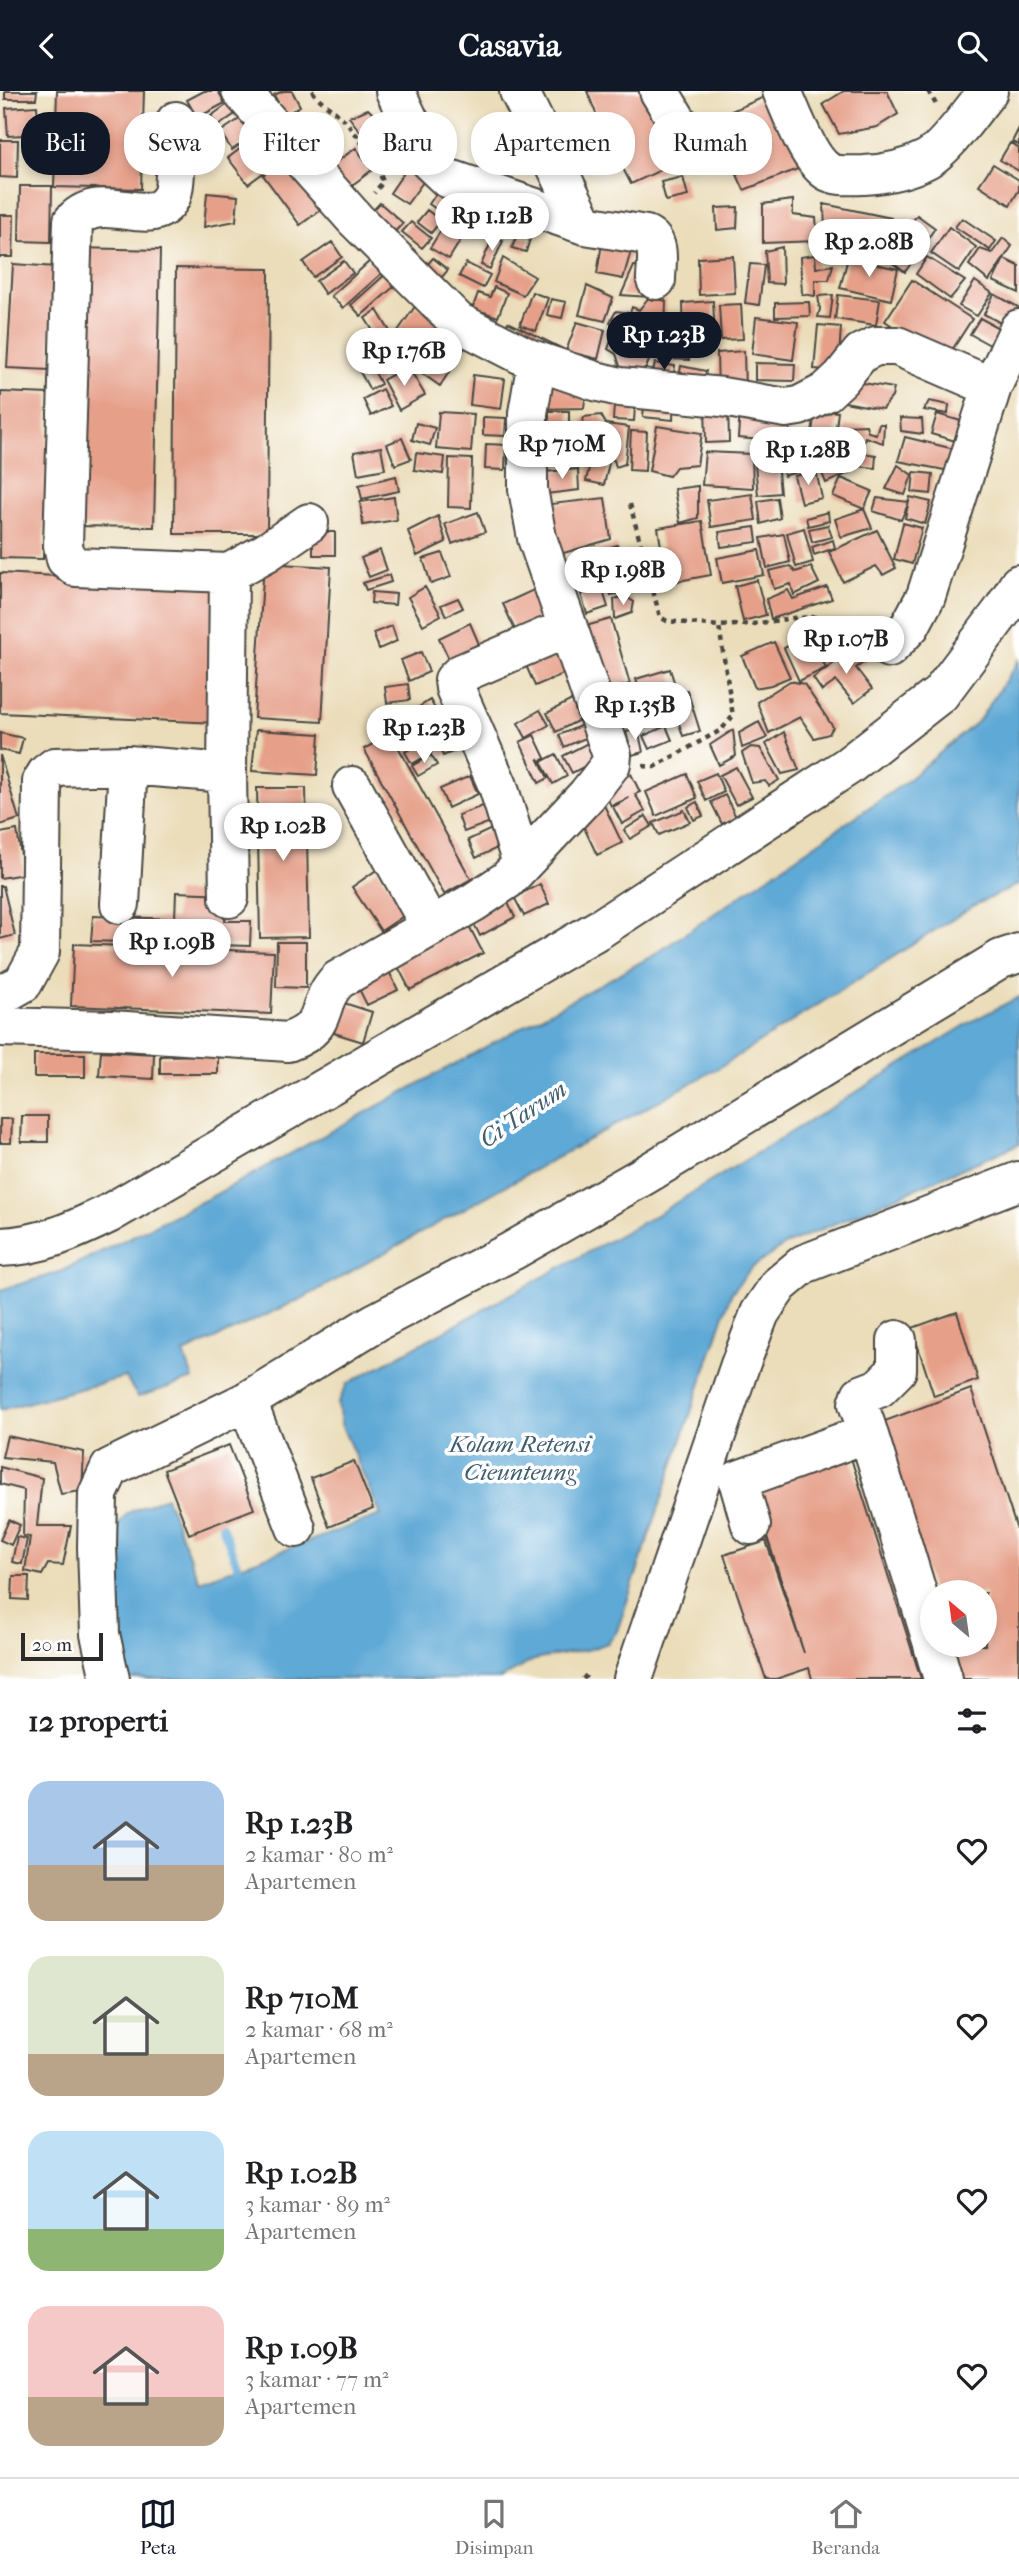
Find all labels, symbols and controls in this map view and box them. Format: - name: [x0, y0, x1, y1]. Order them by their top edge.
- icon: back: [28, 27, 66, 65]
- text: Casavia: [458, 27, 561, 64]
- icon: search: [953, 27, 991, 65]
- chip: Beli: [21, 112, 110, 175]
- chip: Sewa: [124, 112, 225, 175]
- chip: Filter: [239, 112, 344, 175]
- chip: Baru: [358, 112, 457, 175]
- chip: Apartemen: [471, 112, 635, 175]
- chip: Rumah: [649, 112, 772, 175]
- pin: Rp 1.12B: [420, 193, 564, 253]
- text: Rp 1.12B: [451, 202, 533, 229]
- pin: Rp 2.08B: [797, 219, 941, 279]
- text: Rp 2.08B: [824, 228, 914, 255]
- pin: Rp 1.23B: [592, 313, 736, 372]
- text: Rp 1.23B: [623, 321, 705, 348]
- pin: Rp 1.76B: [332, 329, 476, 388]
- text: Rp 1.76B: [362, 337, 446, 364]
- pin: Rp 710M: [497, 421, 627, 481]
- pin: Rp 1.28B: [736, 427, 880, 487]
- text: Rp 710M: [519, 430, 605, 457]
- text: Rp 1.28B: [765, 436, 851, 463]
- pin: Rp 1.98B: [551, 547, 695, 607]
- text: Rp 1.98B: [581, 556, 665, 583]
- pin: Rp 1.07B: [774, 617, 918, 676]
- text: Rp 1.07B: [803, 625, 889, 652]
- pin: Rp 1.35B: [563, 683, 707, 742]
- text: Rp 1.35B: [594, 691, 676, 718]
- pin: Rp 1.23B: [352, 705, 496, 765]
- text: Rp 1.23B: [383, 714, 465, 741]
- pin: Rp 1.02B: [211, 803, 355, 863]
- text: Rp 1.02B: [240, 812, 326, 839]
- pin: Rp 1.09B: [100, 919, 244, 979]
- text: Rp 1.09B: [129, 928, 215, 955]
- water label: Ci Tarum: [474, 1075, 572, 1153]
- water label: Kolam Retensi Cieunteung: [447, 1430, 593, 1486]
- north arrow: [920, 1580, 998, 1657]
- map controls: [920, 1580, 997, 1657]
- scale bar: [21, 1630, 103, 1662]
- text: 20 m: [32, 1634, 72, 1656]
- icon: filters: [953, 1702, 991, 1740]
- text: 12 properti: [28, 1704, 168, 1739]
- text: Rp 1.23B: [245, 1806, 353, 1841]
- icon: home: [84, 1809, 168, 1893]
- icon: heart: [953, 1832, 991, 1870]
- text: 2 kamar · 80 m²: [245, 1841, 393, 1868]
- text: Apartemen: [245, 1868, 356, 1895]
- text: Rp 710M: [245, 1981, 358, 2016]
- icon: home: [84, 1984, 168, 2068]
- icon: heart: [953, 2007, 991, 2045]
- text: 2 kamar · 68 m²: [245, 2016, 393, 2043]
- text: Apartemen: [245, 2043, 356, 2070]
- text: Rp 1.02B: [245, 2156, 357, 2191]
- icon: home: [84, 2159, 168, 2243]
- icon: heart: [953, 2182, 991, 2220]
- text: 3 kamar · 89 m²: [245, 2191, 390, 2218]
- text: Apartemen: [245, 2218, 356, 2245]
- text: Rp 1.09B: [245, 2331, 358, 2366]
- icon: home: [84, 2334, 168, 2418]
- icon: heart: [953, 2357, 991, 2395]
- text: 3 kamar · 77 m²: [245, 2366, 389, 2393]
- text: Apartemen: [245, 2393, 356, 2420]
- tab: Peta: [139, 2495, 177, 2559]
- tab: Disimpan: [455, 2495, 533, 2559]
- tab: Beranda: [811, 2495, 880, 2559]

